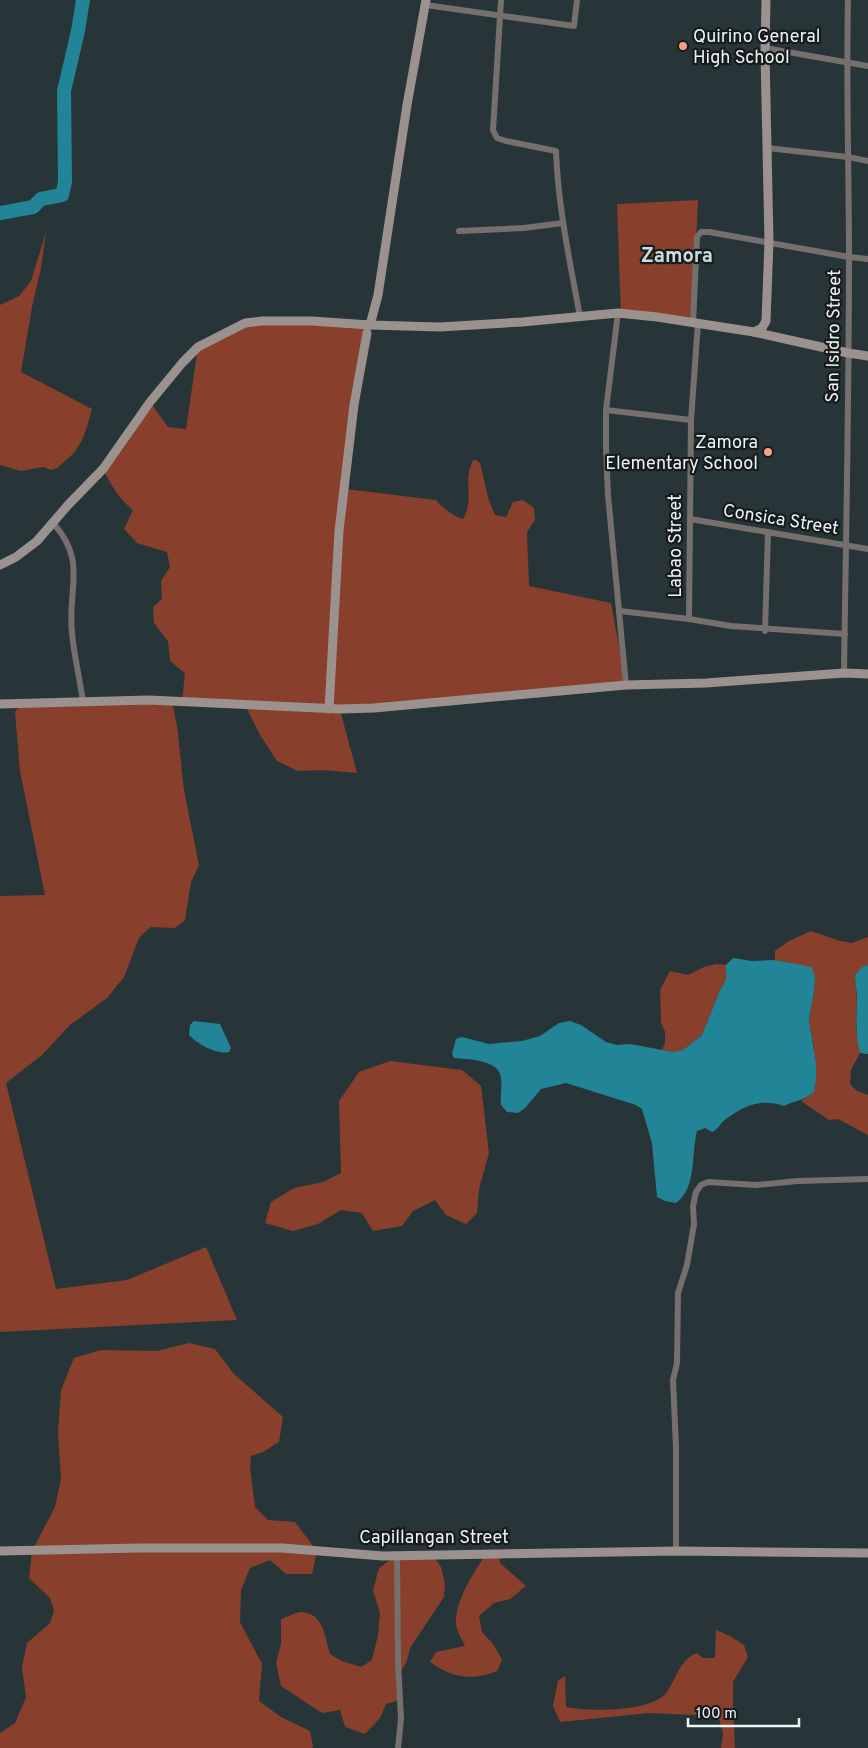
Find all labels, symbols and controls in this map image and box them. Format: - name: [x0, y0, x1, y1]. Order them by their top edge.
- place label: Quirino General High School: [693, 26, 820, 70]
- marker: Quirino General High School: [677, 40, 689, 52]
- district label: Zamora: [641, 244, 713, 270]
- street label: San Isidro Street: [822, 269, 847, 403]
- place label: Zamora Elementary School: [605, 432, 758, 476]
- marker: Zamora Elementary School: [762, 446, 774, 458]
- street label: Labao Street: [665, 494, 688, 598]
- street label: Consica Street: [721, 500, 840, 541]
- street label: Capillangan Street: [359, 1527, 509, 1550]
- scale bar: [688, 1696, 799, 1728]
- text: 100 m: [696, 1705, 737, 1724]

